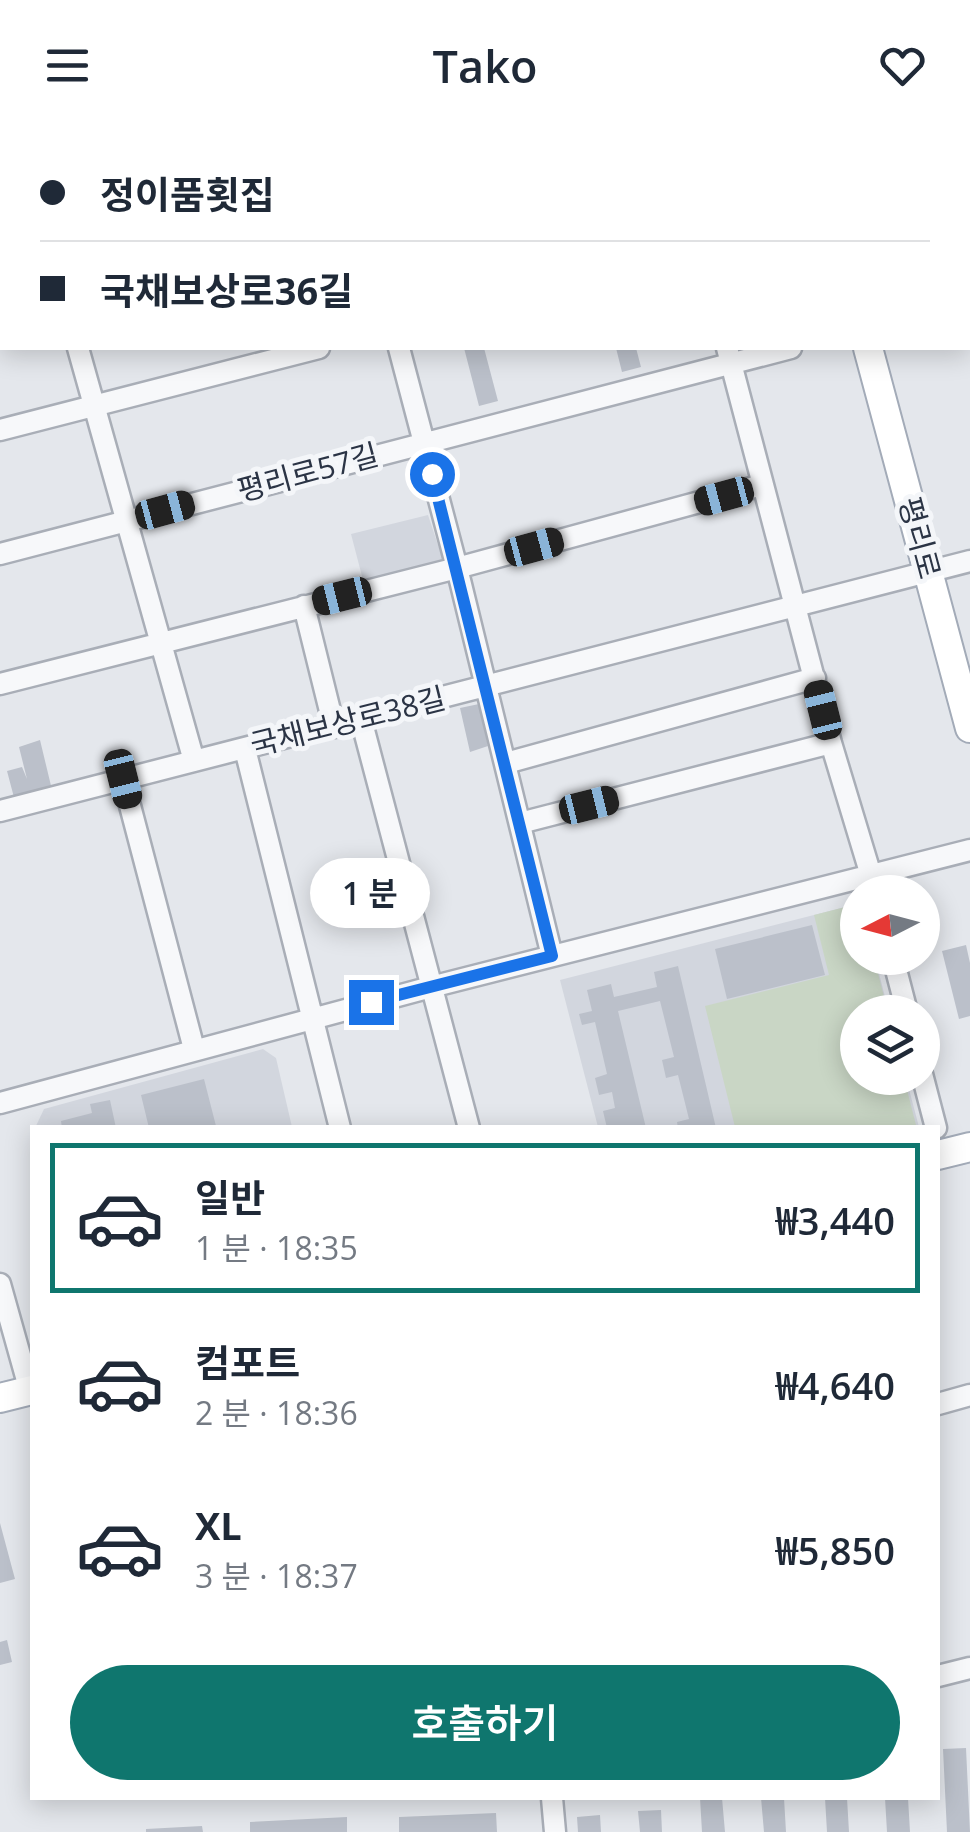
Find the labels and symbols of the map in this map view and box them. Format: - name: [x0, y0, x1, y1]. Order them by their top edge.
- street label: 평리로57길: [232, 433, 383, 510]
- route start: [410, 452, 455, 497]
- car: [691, 474, 757, 518]
- car: [132, 488, 198, 532]
- street label: 평리로: [890, 492, 951, 583]
- car: [501, 525, 567, 569]
- car: [309, 574, 375, 618]
- street label: 국채보상로38길: [246, 676, 450, 765]
- car: [801, 677, 845, 743]
- car: [101, 746, 145, 812]
- car: [556, 783, 622, 827]
- callout: 1 분: [311, 857, 431, 927]
- north arrow: [840, 875, 940, 975]
- route end: [349, 980, 394, 1025]

